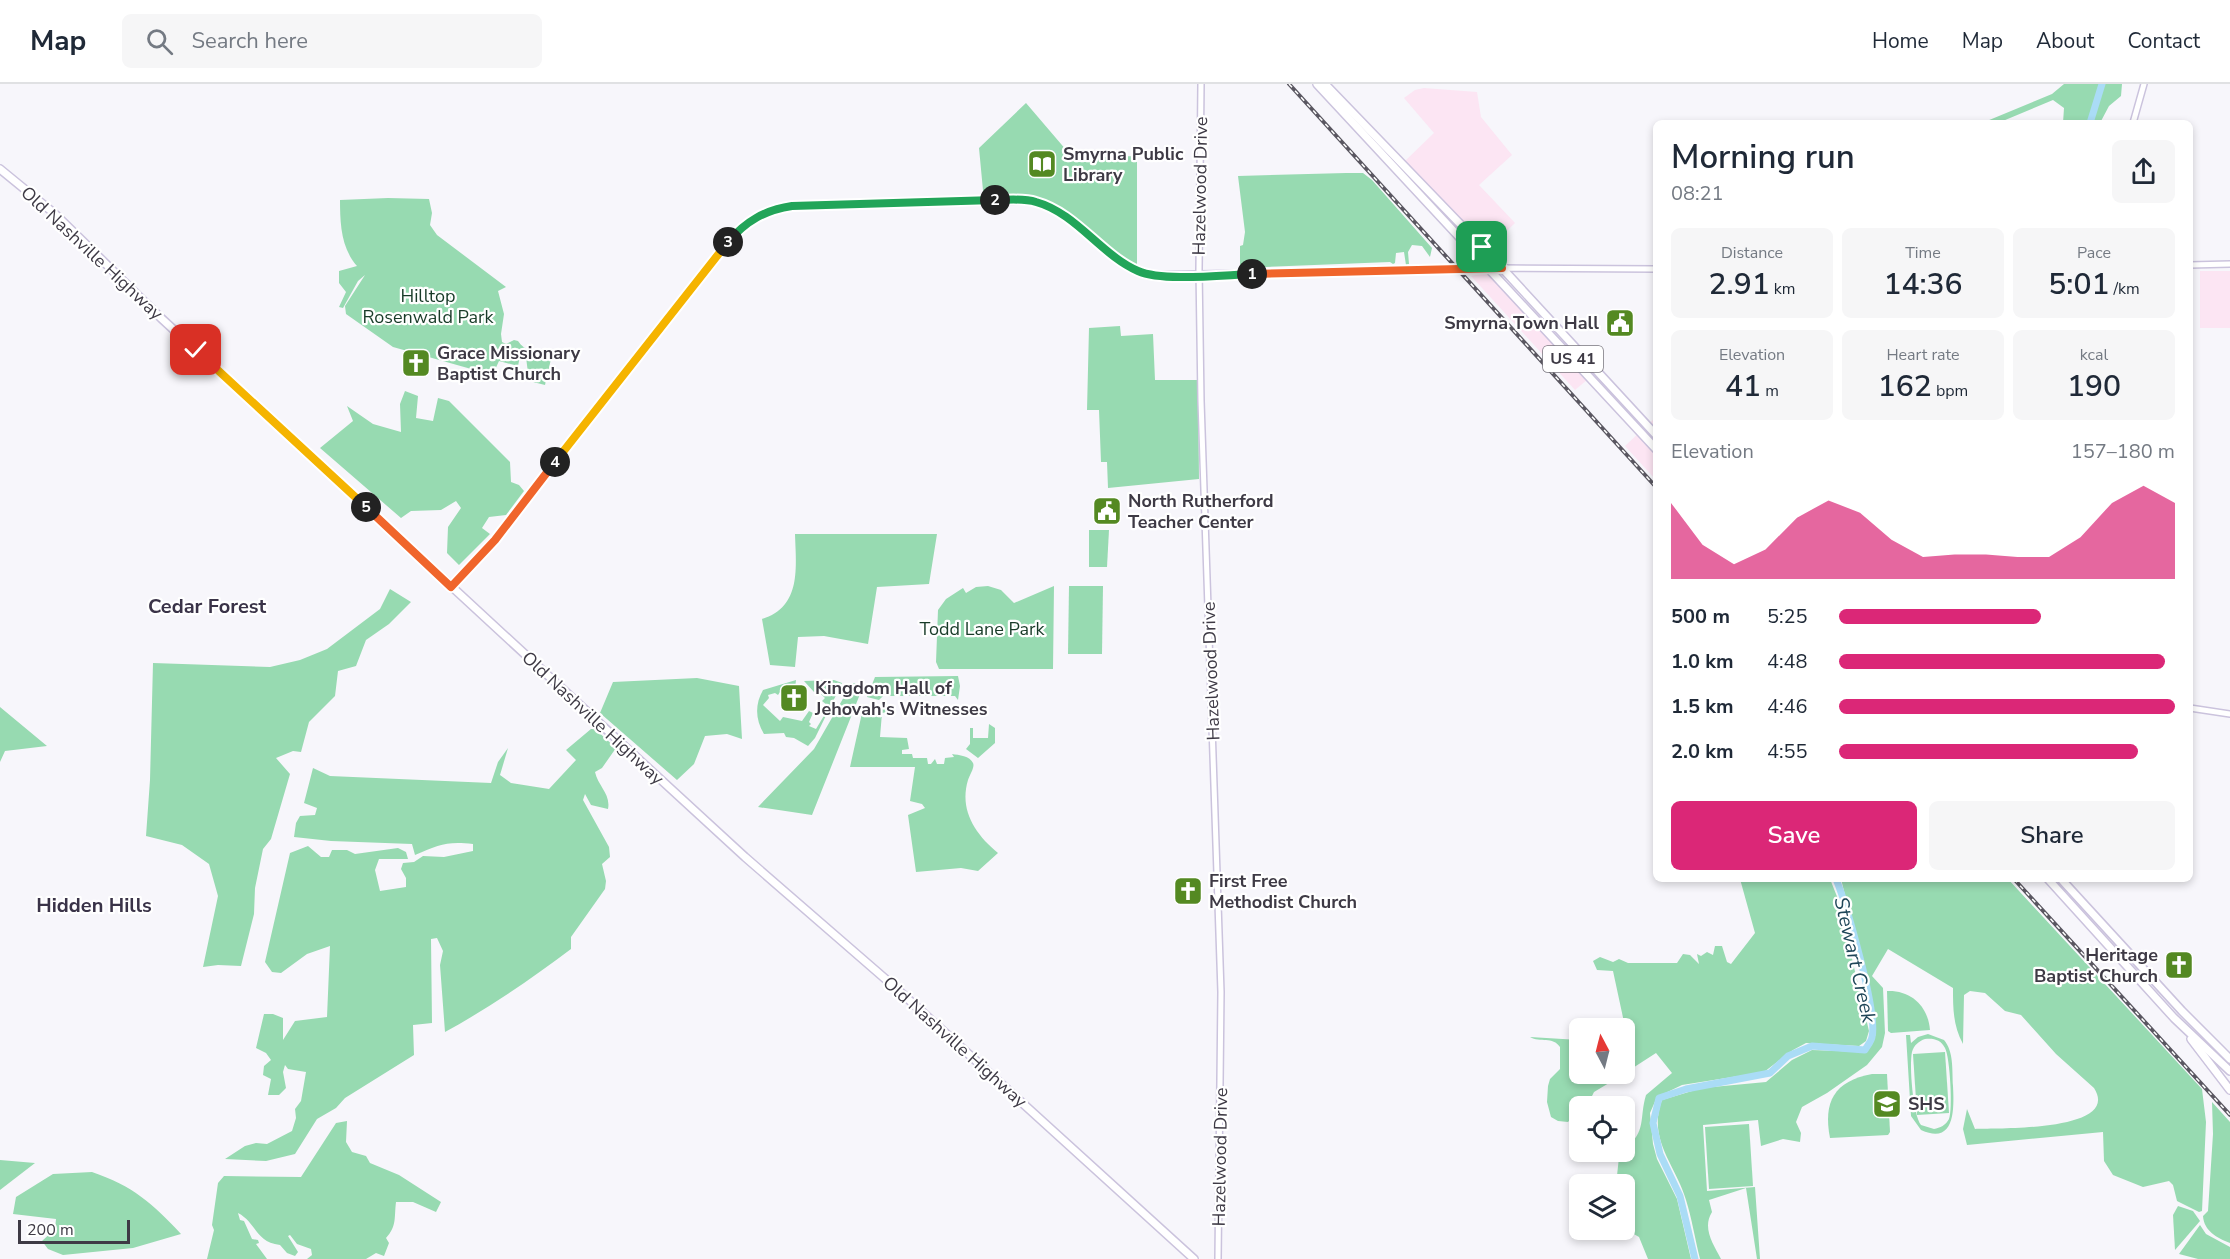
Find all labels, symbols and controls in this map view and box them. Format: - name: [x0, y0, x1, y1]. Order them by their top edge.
- search box: [122, 14, 542, 68]
- text: Map: [30, 22, 86, 60]
- icon: search: [143, 25, 176, 58]
- text: Search here: [191, 26, 308, 56]
- text: Home: [1872, 27, 1929, 55]
- text: Map: [1962, 27, 2003, 55]
- text: About: [2036, 27, 2094, 55]
- text: Contact: [2127, 27, 2200, 55]
- street label: Hazelwood Drive: [1187, 116, 1213, 256]
- text: Morning run: [1671, 135, 1855, 180]
- button: share: [2112, 140, 2175, 203]
- place label: Smyrna Public Library: [1063, 142, 1184, 187]
- library icon: Smyrna Public Library: [1026, 148, 1058, 180]
- text: 08:21: [1671, 180, 1724, 207]
- street label: Old Nashville Highway: [16, 181, 169, 326]
- pin: 2: [980, 185, 1010, 215]
- text: 2: [990, 189, 1000, 211]
- pin: [1456, 221, 1507, 272]
- pin: 3: [713, 227, 743, 257]
- icon: arrive: [1465, 230, 1498, 263]
- text: 3: [723, 231, 733, 253]
- text: Distance: [1721, 242, 1783, 264]
- text: Time: [1905, 242, 1941, 264]
- text: Pace: [2077, 242, 2111, 264]
- pin: 1: [1237, 259, 1267, 289]
- text: 1: [1247, 263, 1257, 285]
- text: 2.91: [1709, 264, 1770, 305]
- text: 14:36: [1883, 264, 1963, 305]
- text: 5:01: [2048, 264, 2109, 305]
- text: km: [1770, 278, 1795, 300]
- text: /km: [2109, 278, 2140, 300]
- park label: Hilltop Rosenwald Park: [362, 284, 495, 329]
- public building icon: Smyrna Town Hall: [1604, 307, 1636, 339]
- place label: Smyrna Town Hall: [1444, 311, 1599, 335]
- pin: [170, 324, 221, 375]
- icon: check: [179, 333, 212, 366]
- place label: Grace Missionary Baptist Church: [437, 341, 581, 386]
- text: Elevation: [1719, 344, 1785, 366]
- text: Heart rate: [1886, 344, 1960, 366]
- text: kcal: [2080, 344, 2108, 366]
- road number: US 41: [1543, 346, 1603, 372]
- church icon: Grace Missionary Baptist Church: [400, 347, 432, 379]
- text: 41: [1725, 366, 1761, 407]
- text: 162: [1878, 366, 1932, 407]
- text: 190: [2067, 366, 2121, 407]
- text: m: [1761, 380, 1779, 402]
- text: bpm: [1932, 380, 1968, 402]
- text: Elevation: [1671, 438, 1754, 465]
- text: 157–180 m: [2071, 438, 2175, 465]
- pin: 4: [540, 447, 570, 477]
- text: 4: [550, 451, 560, 473]
- place label: North Rutherford Teacher Center: [1128, 489, 1274, 534]
- pin: 5: [351, 492, 381, 522]
- public building icon: North Rutherford Teacher Center: [1091, 495, 1123, 527]
- text: 5: [361, 496, 371, 518]
- district label: Cedar Forest: [148, 593, 266, 620]
- street label: Hazelwood Drive: [1197, 601, 1225, 741]
- text: 500 m: [1671, 603, 1730, 630]
- text: 5:25: [1767, 603, 1808, 630]
- park label: Todd Lane Park: [920, 617, 1045, 641]
- street label: Old Nashville Highway: [517, 646, 670, 791]
- text: 1.0 km: [1671, 648, 1734, 675]
- text: 4:48: [1767, 648, 1808, 675]
- place label: Kingdom Hall of Jehovah's Witnesses: [814, 676, 988, 721]
- church icon: Kingdom Hall of Jehovah's Witnesses: [778, 682, 810, 714]
- text: 1.5 km: [1671, 693, 1734, 720]
- text: 4:46: [1767, 693, 1808, 720]
- text: 2.0 km: [1671, 738, 1734, 765]
- text: 4:55: [1767, 738, 1808, 765]
- button: Save: [1671, 801, 1917, 870]
- button: Share: [1929, 801, 2175, 870]
- place label: First Free Methodist Church: [1209, 869, 1357, 914]
- church icon: First Free Methodist Church: [1172, 875, 1204, 907]
- district label: Hidden Hills: [36, 892, 152, 919]
- water label: Stewart Creek: [1827, 894, 1883, 1027]
- place label: Heritage Baptist Church: [2034, 943, 2158, 988]
- church icon: Heritage Baptist Church: [2163, 949, 2195, 981]
- street label: Old Nashville Highway: [878, 971, 1033, 1114]
- north arrow: [1569, 1018, 1635, 1084]
- map controls: [1569, 1018, 1635, 1240]
- street label: Hazelwood Drive: [1207, 1087, 1233, 1227]
- school or university icon: SHS: [1871, 1088, 1903, 1120]
- place label: SHS: [1908, 1092, 1945, 1116]
- button: locate: [1569, 1096, 1635, 1162]
- button: layers: [1569, 1174, 1635, 1240]
- scale bar: [18, 1217, 130, 1244]
- text: 200 m: [27, 1219, 74, 1241]

